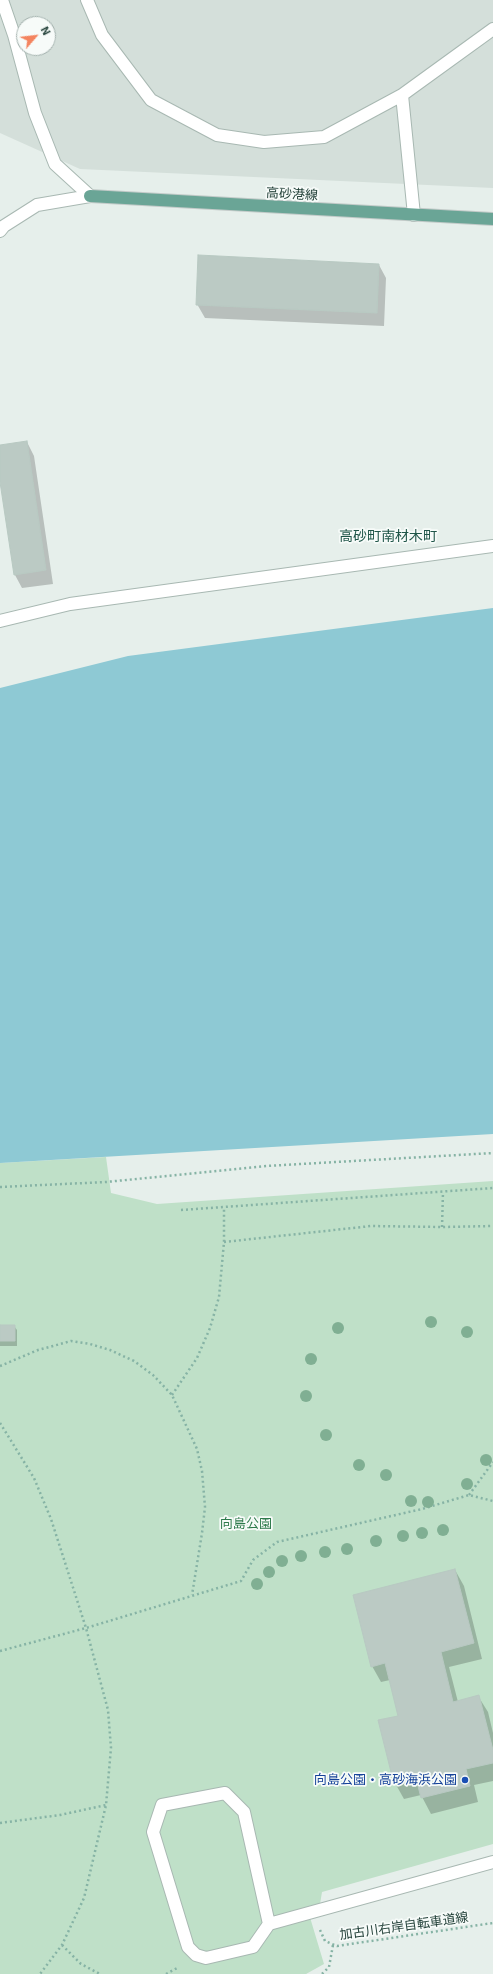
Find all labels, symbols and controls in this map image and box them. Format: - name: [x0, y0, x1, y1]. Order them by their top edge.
- north arrow: [16, 16, 56, 56]
- text: N: [39, 24, 54, 37]
- street label: 高砂港線: [266, 185, 318, 203]
- district label: 高砂町南材木町: [339, 528, 437, 544]
- park label: 向島公園: [220, 1516, 272, 1532]
- place label: 向島公園・高砂海浜公園: [314, 1772, 457, 1788]
- marker: 向島公園・高砂海浜公園: [460, 1775, 470, 1785]
- street label: 加古川右岸自転車道線: [339, 1909, 469, 1943]

